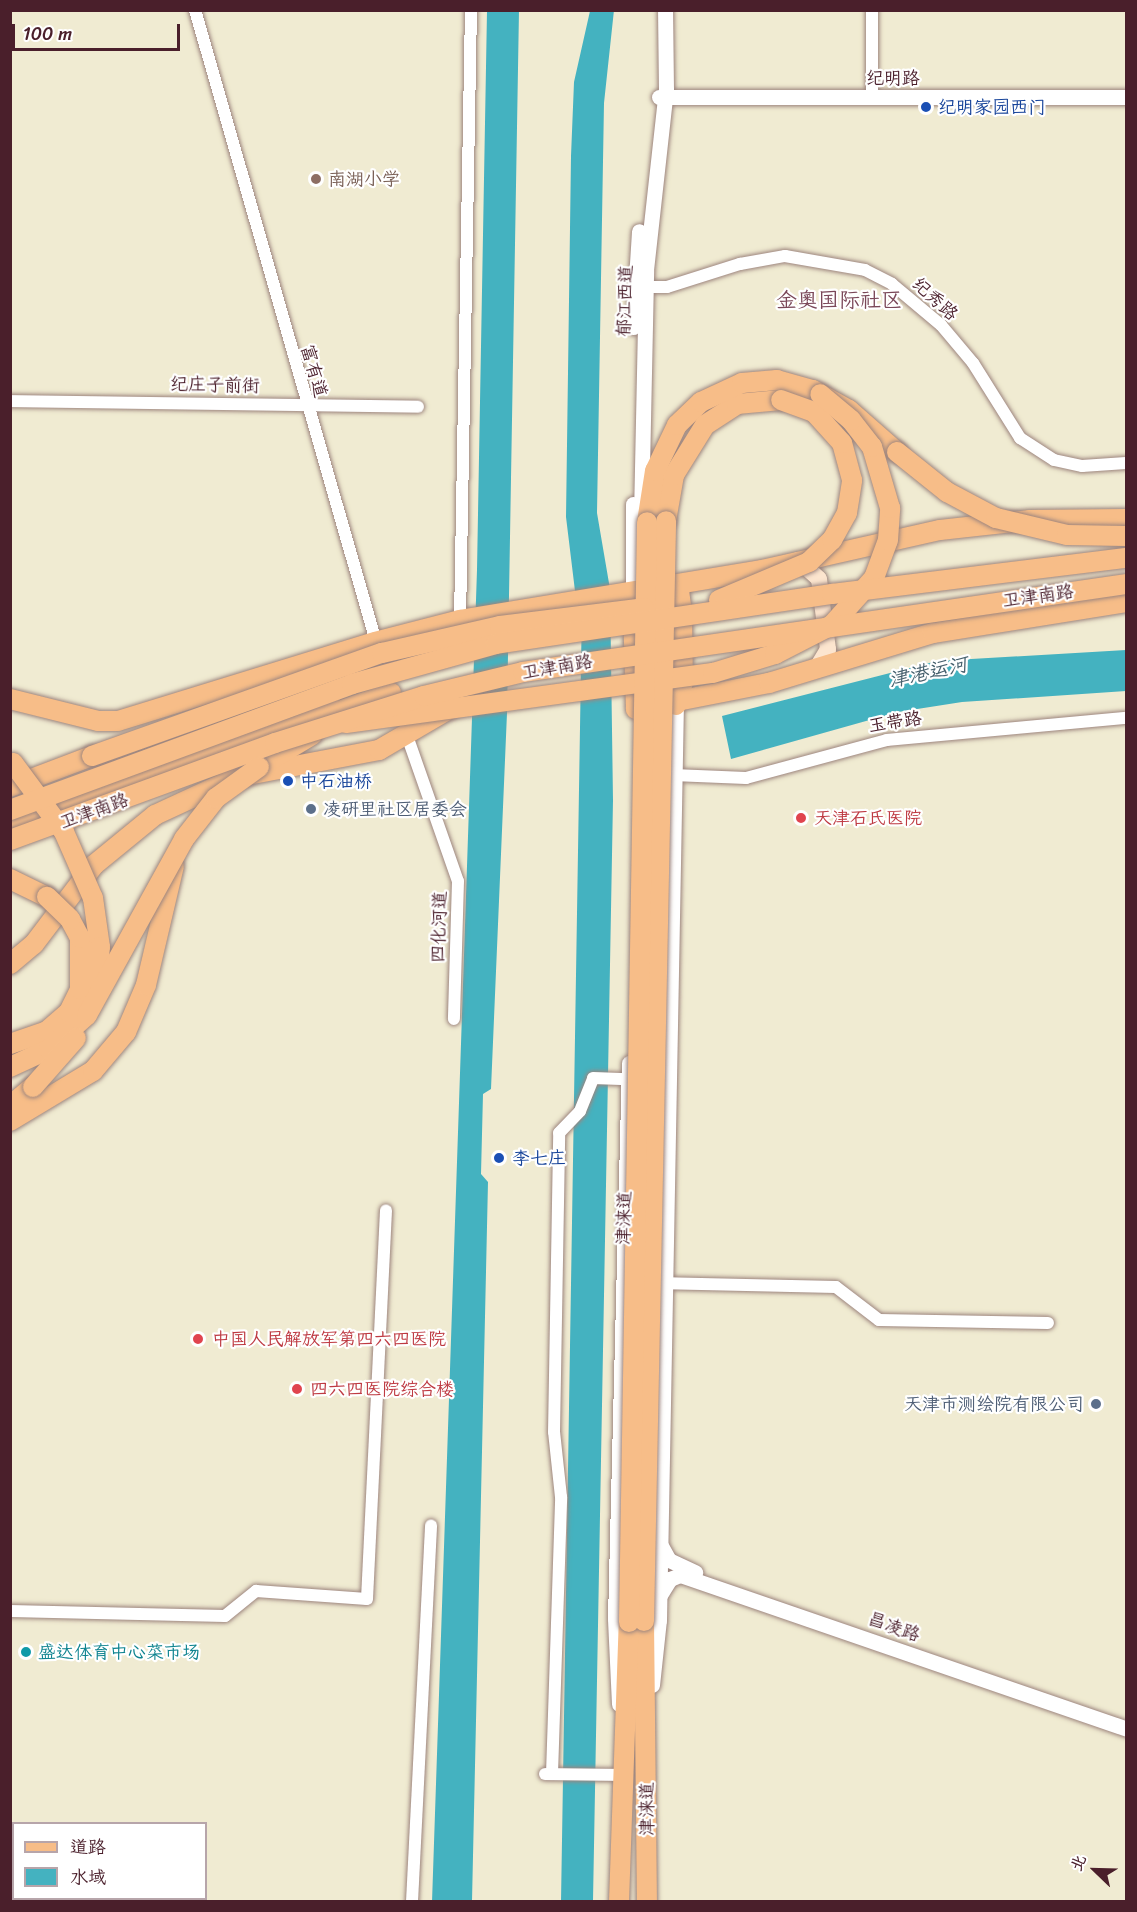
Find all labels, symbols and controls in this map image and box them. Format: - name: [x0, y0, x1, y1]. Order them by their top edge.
- scale bar: [15, 12, 183, 50]
- text: 100 m: [23, 18, 72, 50]
- street label: 纪明路: [866, 67, 920, 89]
- place label: 纪明家园西门: [938, 96, 1046, 118]
- marker: 纪明家园西门: [919, 100, 933, 114]
- place label: 南湖小学: [328, 168, 400, 190]
- marker: 南湖小学: [309, 172, 323, 186]
- street label: 郁江西道: [613, 265, 637, 337]
- street label: 纪秀路: [908, 273, 962, 325]
- district label: 金奥国际社区: [776, 287, 902, 313]
- street label: 富有道: [296, 342, 332, 400]
- street label: 纪庄子前街: [170, 373, 260, 397]
- street label: 卫津南路: [1001, 580, 1075, 612]
- street label: 卫津南路: [520, 650, 594, 684]
- water label: 津港运河: [886, 652, 970, 692]
- street label: 玉带路: [867, 707, 923, 737]
- place label: 中石油桥: [300, 770, 372, 792]
- marker: 中石油桥: [281, 774, 295, 788]
- street label: 卫津南路: [56, 789, 132, 833]
- place label: 凌研里社区居委会: [323, 798, 467, 820]
- marker: 凌研里社区居委会: [304, 802, 318, 816]
- place label: 天津石氏医院: [814, 807, 922, 829]
- marker: 天津石氏医院: [792, 809, 810, 827]
- street label: 四化河道: [427, 891, 451, 963]
- place label: 李七庄: [512, 1147, 566, 1169]
- marker: 李七庄: [490, 1149, 508, 1167]
- street label: 津涞道: [612, 1191, 636, 1245]
- place label: 中国人民解放军第四六四医院: [212, 1328, 446, 1350]
- marker: 中国人民解放军第四六四医院: [189, 1330, 207, 1348]
- place label: 四六四医院综合楼: [310, 1378, 454, 1400]
- marker: 四六四医院综合楼: [288, 1380, 306, 1398]
- place label: 天津市测绘院有限公司: [904, 1393, 1084, 1415]
- marker: 天津市测绘院有限公司: [1089, 1397, 1103, 1411]
- street label: 昌凌路: [865, 1608, 923, 1646]
- place label: 盛达体育中心菜市场: [38, 1641, 200, 1663]
- marker: 盛达体育中心菜市场: [19, 1645, 33, 1659]
- street label: 津涞道: [636, 1782, 658, 1836]
- legend: [12, 1822, 207, 1900]
- text: 道路: [70, 1831, 106, 1863]
- north arrow: [1065, 1840, 1125, 1900]
- text: 北: [1061, 1850, 1094, 1876]
- text: 水域: [70, 1861, 106, 1893]

